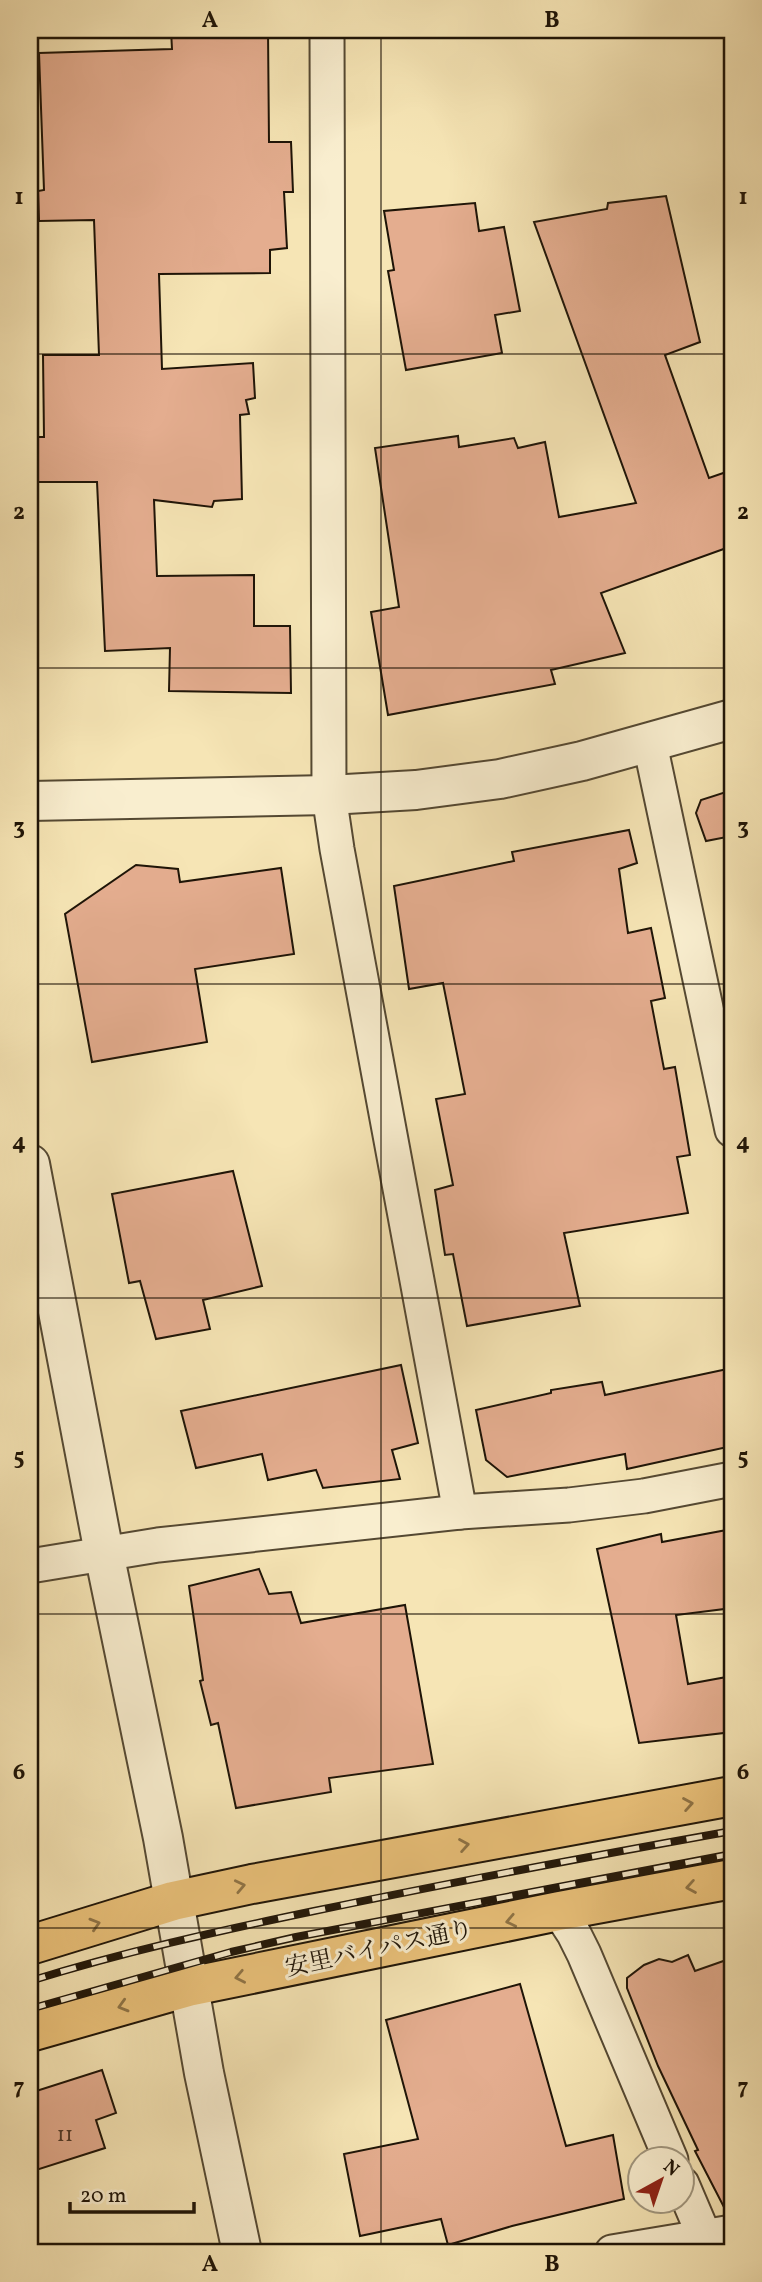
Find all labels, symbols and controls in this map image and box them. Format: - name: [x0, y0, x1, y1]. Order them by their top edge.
- text: A: [202, 5, 218, 37]
- text: B: [544, 5, 560, 37]
- text: 1: [14, 182, 24, 214]
- text: 1: [738, 182, 748, 214]
- text: 2: [13, 497, 25, 529]
- text: 2: [737, 497, 749, 529]
- text: 3: [13, 812, 25, 844]
- text: 3: [737, 812, 749, 844]
- text: 4: [12, 1127, 26, 1159]
- text: 4: [736, 1127, 750, 1159]
- text: 5: [13, 1442, 25, 1474]
- text: 5: [737, 1442, 749, 1474]
- text: 6: [13, 1757, 25, 1789]
- text: 6: [737, 1757, 749, 1789]
- one-way arrow: [682, 1797, 693, 1812]
- one-way arrow: [458, 1838, 470, 1853]
- one-way arrow: [685, 1878, 697, 1893]
- one-way arrow: [234, 1880, 246, 1895]
- street label: 安里バイパス通り: [282, 1913, 477, 1986]
- one-way arrow: [505, 1913, 517, 1928]
- one-way arrow: [88, 1917, 100, 1932]
- one-way arrow: [234, 1968, 246, 1983]
- one-way arrow: [117, 1997, 129, 2012]
- text: 7: [14, 2072, 25, 2104]
- text: 7: [738, 2072, 749, 2104]
- house number: 11: [57, 2121, 73, 2150]
- north arrow: [626, 2146, 696, 2216]
- text: N: [657, 2154, 684, 2183]
- scale bar: [70, 2170, 194, 2214]
- text: 20 m: [80, 2182, 126, 2211]
- text: A: [202, 2249, 218, 2281]
- text: B: [544, 2249, 560, 2281]

